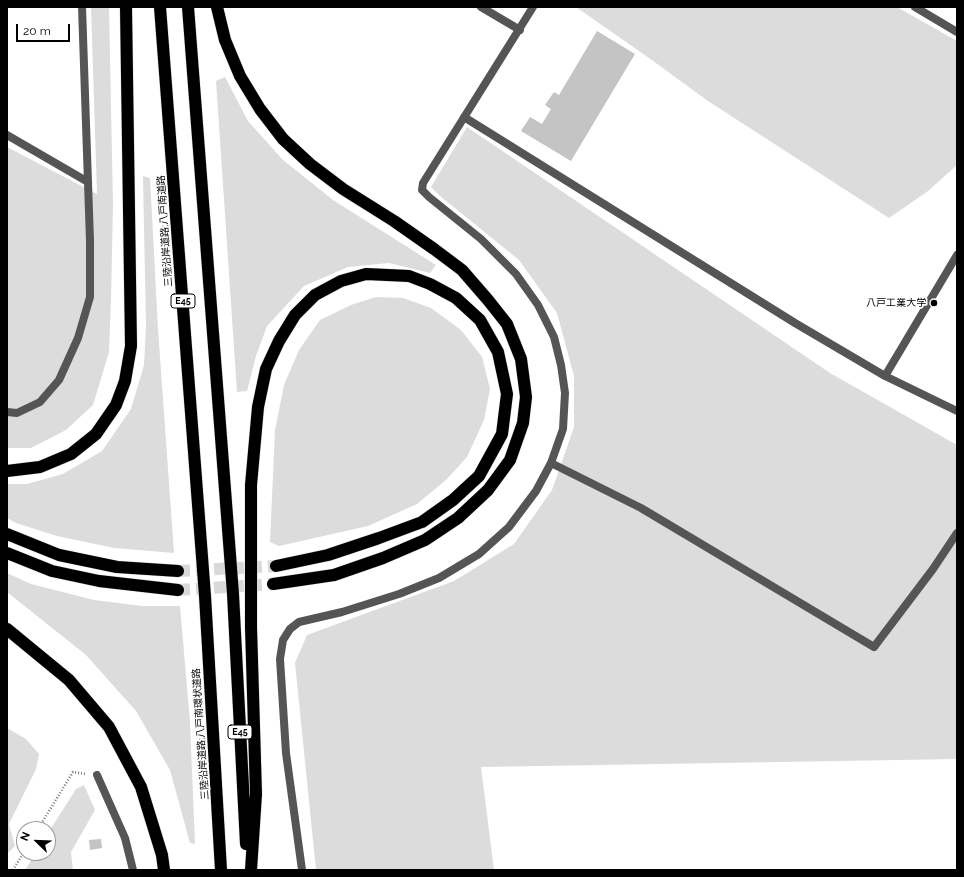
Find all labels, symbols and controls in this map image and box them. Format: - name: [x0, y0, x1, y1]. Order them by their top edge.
- scale bar: [18, 16, 72, 42]
- text: 20 m: [23, 24, 51, 38]
- street label: 三陸沿岸道路;八戸南道路: [155, 175, 175, 287]
- road number: E45: [171, 294, 195, 308]
- place label: 八戸工業大学: [866, 297, 926, 309]
- marker: 八戸工業大学: [929, 298, 939, 308]
- street label: 三陸沿岸道路;八戸南環状道路: [190, 668, 212, 800]
- road number: E45: [228, 725, 252, 739]
- north arrow: [16, 821, 56, 861]
- text: N: [18, 830, 33, 843]

